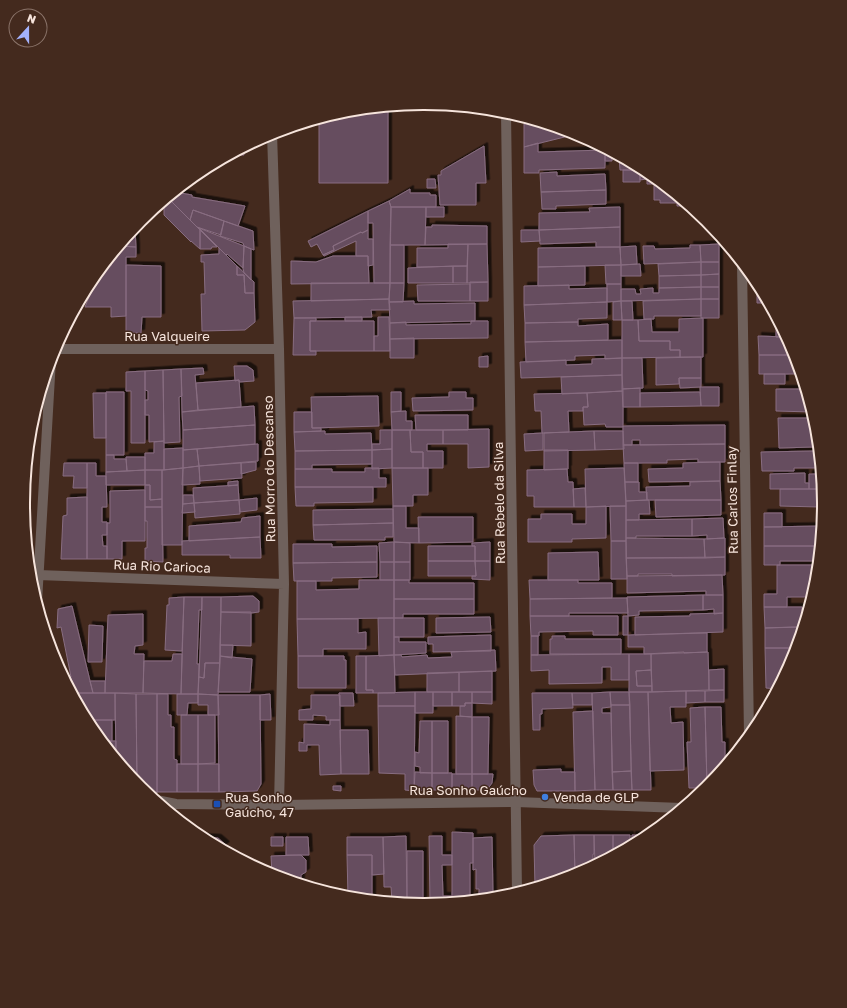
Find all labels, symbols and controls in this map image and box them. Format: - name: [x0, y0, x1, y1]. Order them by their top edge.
- north arrow: [8, 8, 48, 48]
- text: N: [26, 11, 38, 26]
- street label: Rua Valqueire: [124, 328, 210, 344]
- street label: Rua Morro do Descanso: [260, 395, 278, 543]
- street label: Rua Rebelo da Silva: [490, 442, 508, 564]
- street label: Rua Carlos Finlay: [723, 445, 741, 554]
- street label: Rua Rio Carioca: [113, 556, 211, 576]
- street label: Rua Sonho Gaúcho: [409, 782, 527, 798]
- place label: Rua Sonho Gaúcho, 47: [225, 789, 294, 820]
- place label: Venda de GLP: [553, 789, 639, 805]
- marker: Venda de GLP: [540, 792, 550, 802]
- marker: Rua Sonho Gaúcho, 47: [212, 799, 222, 809]

